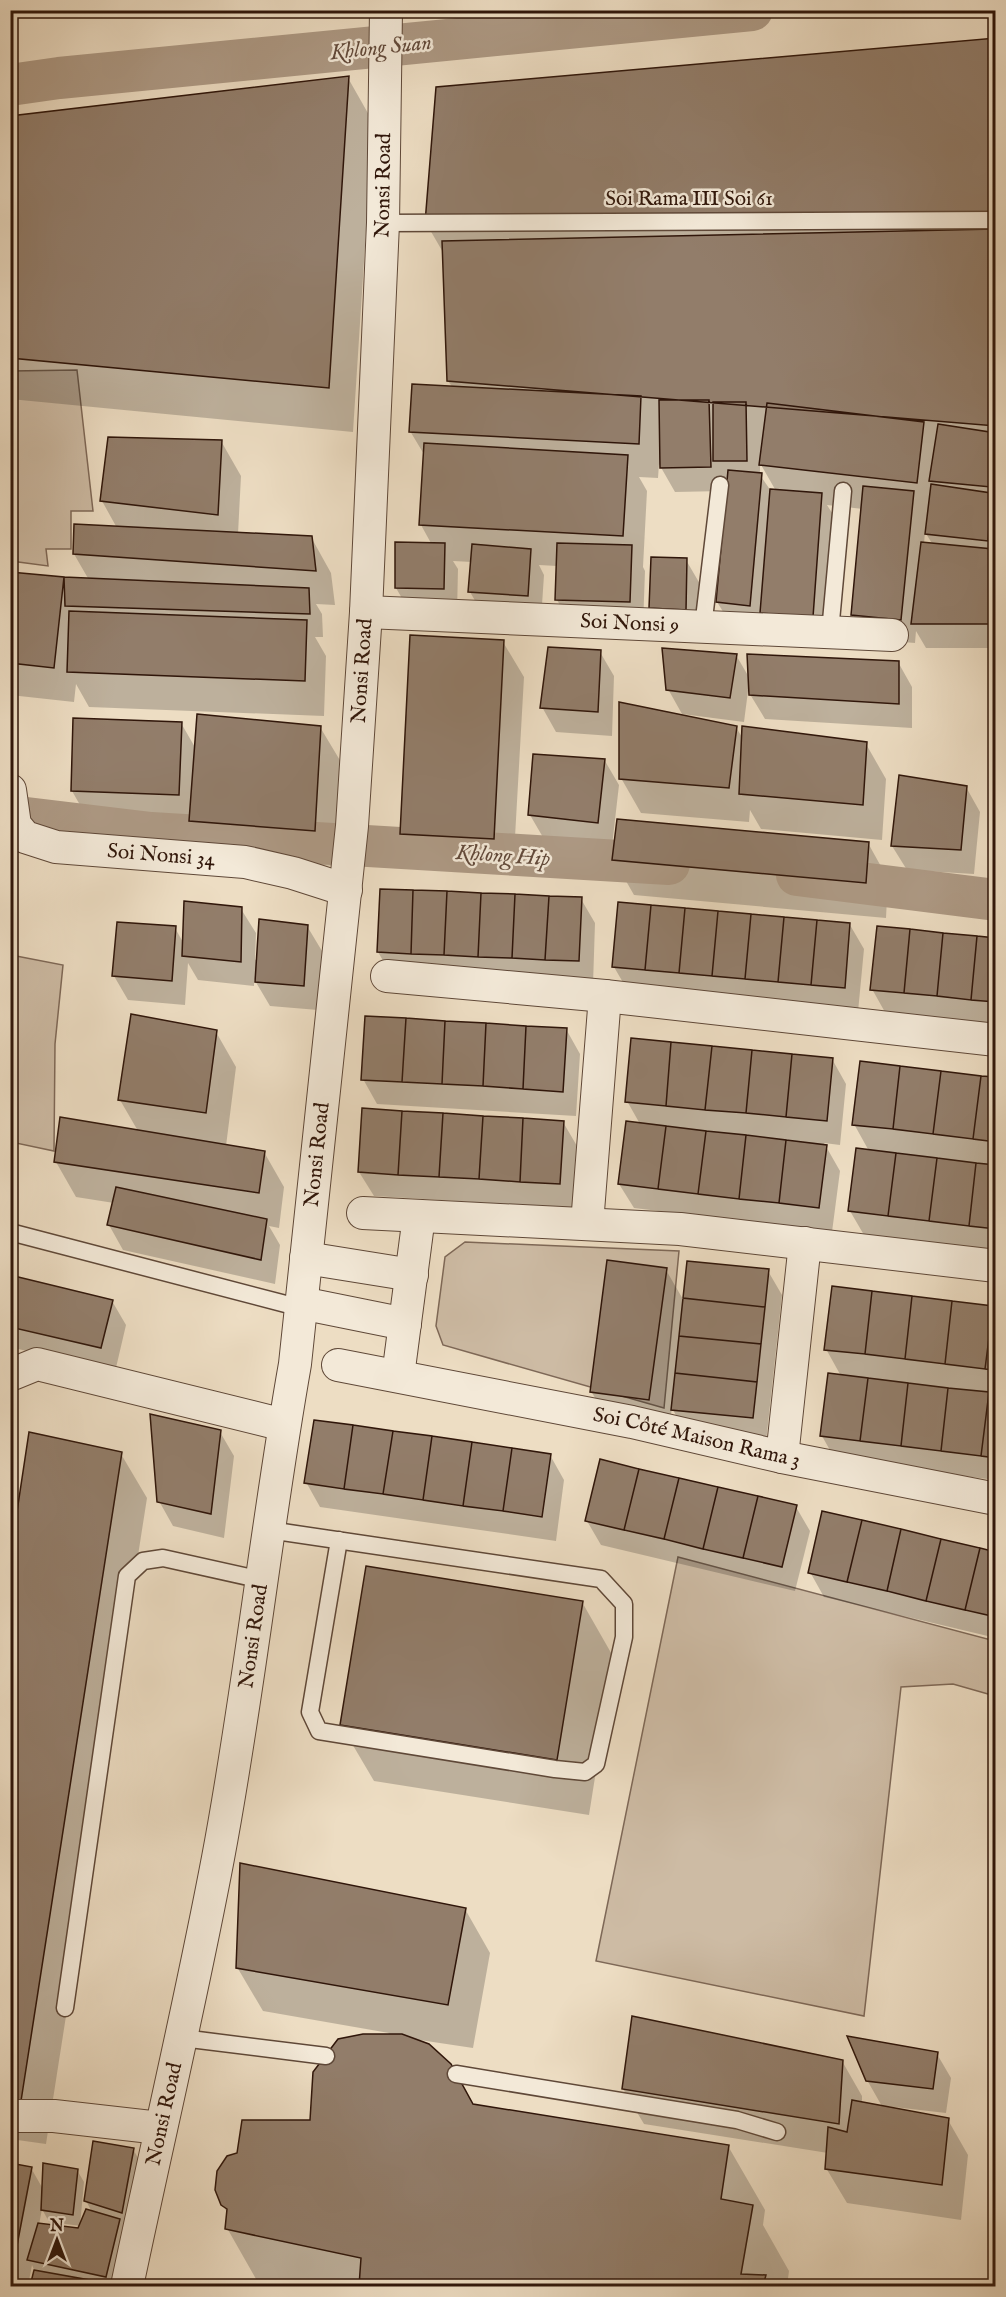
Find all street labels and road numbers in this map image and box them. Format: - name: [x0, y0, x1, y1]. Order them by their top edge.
- street label: Nonsi Road: [369, 132, 398, 239]
- street label: Soi Rama III Soi 61: [605, 186, 773, 213]
- street label: Soi Nonsi 9: [580, 608, 680, 639]
- street label: Nonsi Road: [345, 617, 379, 724]
- street label: Soi Nonsi 34: [106, 838, 217, 873]
- street label: Nonsi Road: [298, 1100, 336, 1208]
- street label: Soi Côté Maison Rama 3: [591, 1401, 803, 1474]
- street label: Nonsi Road: [233, 1582, 275, 1690]
- street label: Nonsi Road: [140, 2059, 189, 2168]

